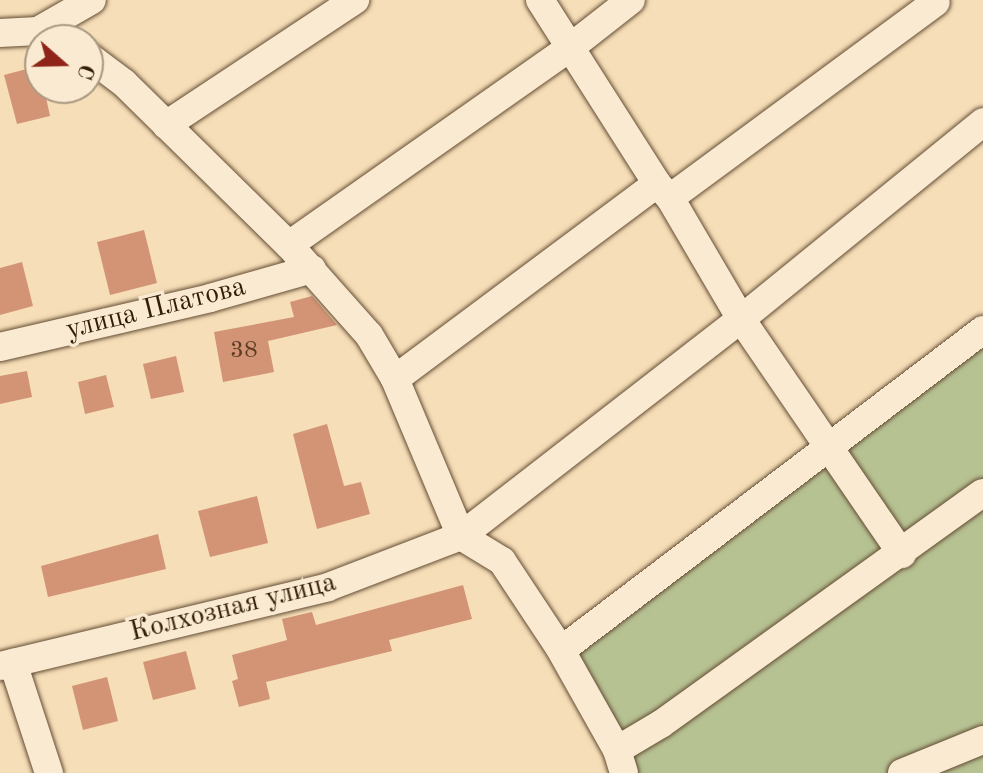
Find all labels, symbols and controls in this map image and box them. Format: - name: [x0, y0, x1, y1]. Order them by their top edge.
- north arrow: [24, 24, 104, 104]
- text: С: [72, 61, 97, 82]
- street label: улица Платова: [63, 270, 249, 348]
- house number: 38: [230, 338, 258, 366]
- street label: Колхозная улица: [126, 566, 340, 650]

